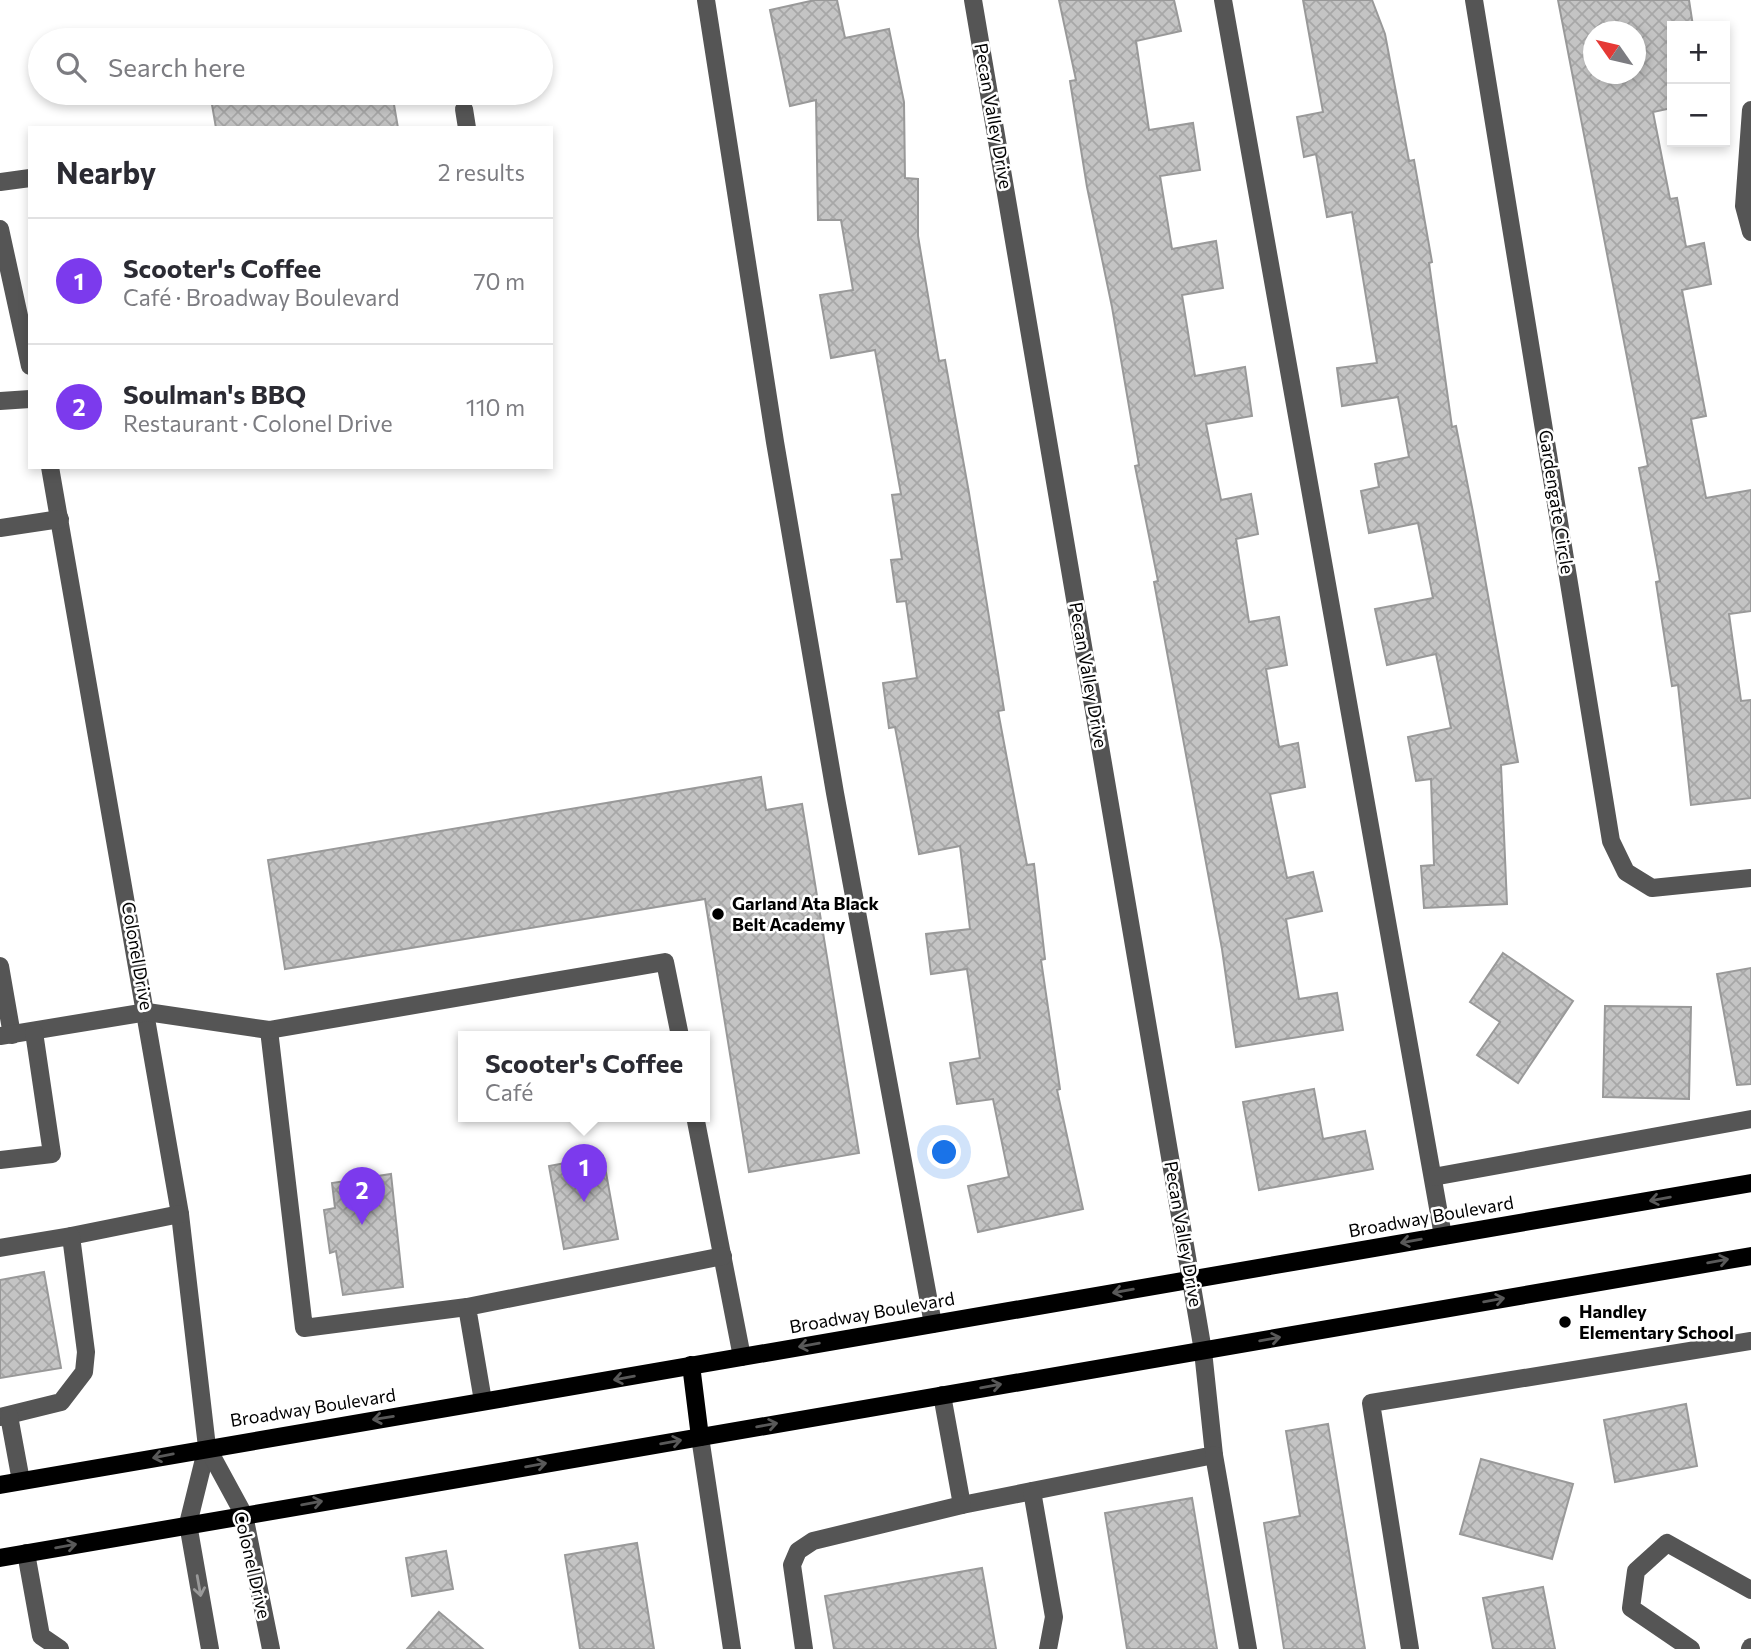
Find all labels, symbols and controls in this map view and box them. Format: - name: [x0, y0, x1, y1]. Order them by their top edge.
- north arrow: [1583, 21, 1646, 84]
- map controls: [1667, 21, 1730, 147]
- button: +: [1667, 21, 1730, 84]
- search box: [28, 28, 553, 105]
- street label: Pecan Valley Drive: [970, 41, 1018, 191]
- icon: search: [52, 48, 90, 86]
- text: Search here: [108, 51, 246, 82]
- button: −: [1667, 84, 1730, 147]
- text: Nearby: [56, 153, 156, 190]
- text: 2 results: [438, 158, 525, 186]
- text: Scooter's Coffee: [123, 252, 321, 283]
- text: 1: [74, 267, 84, 295]
- text: 70 m: [473, 267, 525, 295]
- text: Café · Broadway Boulevard: [123, 283, 399, 311]
- text: Soulman's BBQ: [123, 378, 306, 409]
- text: 2: [72, 393, 86, 421]
- text: 110 m: [466, 393, 525, 421]
- text: Restaurant · Colonel Drive: [123, 409, 393, 437]
- street label: Gardengate Circle: [1535, 428, 1579, 576]
- street label: Pecan Valley Drive: [1065, 600, 1113, 750]
- place label: Garland Ata Black Belt Academy: [732, 892, 880, 935]
- street label: Colonel Drive: [118, 900, 158, 1012]
- marker: Garland Ata Black Belt Academy: [710, 906, 726, 922]
- popup: [458, 1031, 710, 1122]
- text: Scooter's Coffee: [485, 1047, 683, 1078]
- text: Café: [485, 1078, 533, 1106]
- your location: [927, 1135, 961, 1169]
- pin: 1: [561, 1144, 607, 1202]
- street label: Pecan Valley Drive: [1160, 1159, 1208, 1309]
- pin: 2: [339, 1167, 385, 1225]
- street label: Broadway Boulevard: [1347, 1191, 1515, 1241]
- one-way arrow: [1649, 1192, 1672, 1206]
- one-way arrow: [1400, 1235, 1423, 1248]
- one-way arrow: [1706, 1254, 1729, 1268]
- one-way arrow: [1113, 1285, 1135, 1298]
- street label: Broadway Boulevard: [788, 1287, 956, 1337]
- one-way arrow: [1482, 1293, 1505, 1306]
- place label: Handley Elementary School: [1579, 1300, 1734, 1343]
- marker: Handley Elementary School: [1557, 1314, 1573, 1330]
- one-way arrow: [1258, 1332, 1281, 1345]
- one-way arrow: [798, 1339, 821, 1352]
- one-way arrow: [613, 1372, 636, 1385]
- one-way arrow: [980, 1379, 1002, 1392]
- street label: Broadway Boulevard: [229, 1383, 397, 1431]
- one-way arrow: [372, 1412, 395, 1425]
- one-way arrow: [755, 1418, 778, 1431]
- one-way arrow: [659, 1435, 682, 1448]
- one-way arrow: [152, 1449, 175, 1463]
- one-way arrow: [524, 1458, 547, 1471]
- one-way arrow: [300, 1496, 323, 1509]
- street label: Colonel Drive: [230, 1509, 276, 1621]
- one-way arrow: [54, 1539, 77, 1552]
- one-way arrow: [193, 1574, 206, 1597]

